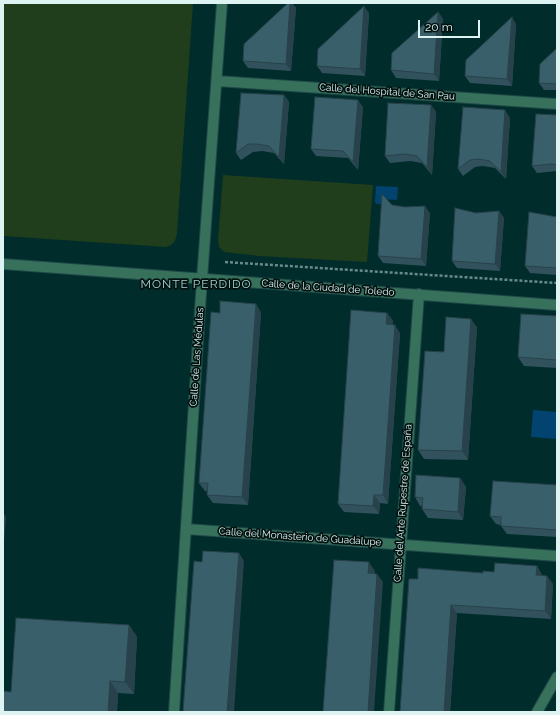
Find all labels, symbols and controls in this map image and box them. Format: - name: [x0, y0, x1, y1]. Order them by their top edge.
- scale bar: [420, 12, 482, 38]
- text: 20 m: [425, 20, 453, 34]
- street label: Calle del Hospital de San Pau: [319, 81, 455, 103]
- district label: MONTE PERDIDO: [140, 277, 252, 291]
- street label: Calle de la Ciudad de Toledo: [261, 277, 395, 299]
- street label: Calle de Las Médulas: [188, 307, 206, 407]
- street label: Calle del Arte Rupestre de España: [391, 424, 415, 582]
- street label: Calle del Monasterio de Guadalupe: [218, 525, 382, 549]

